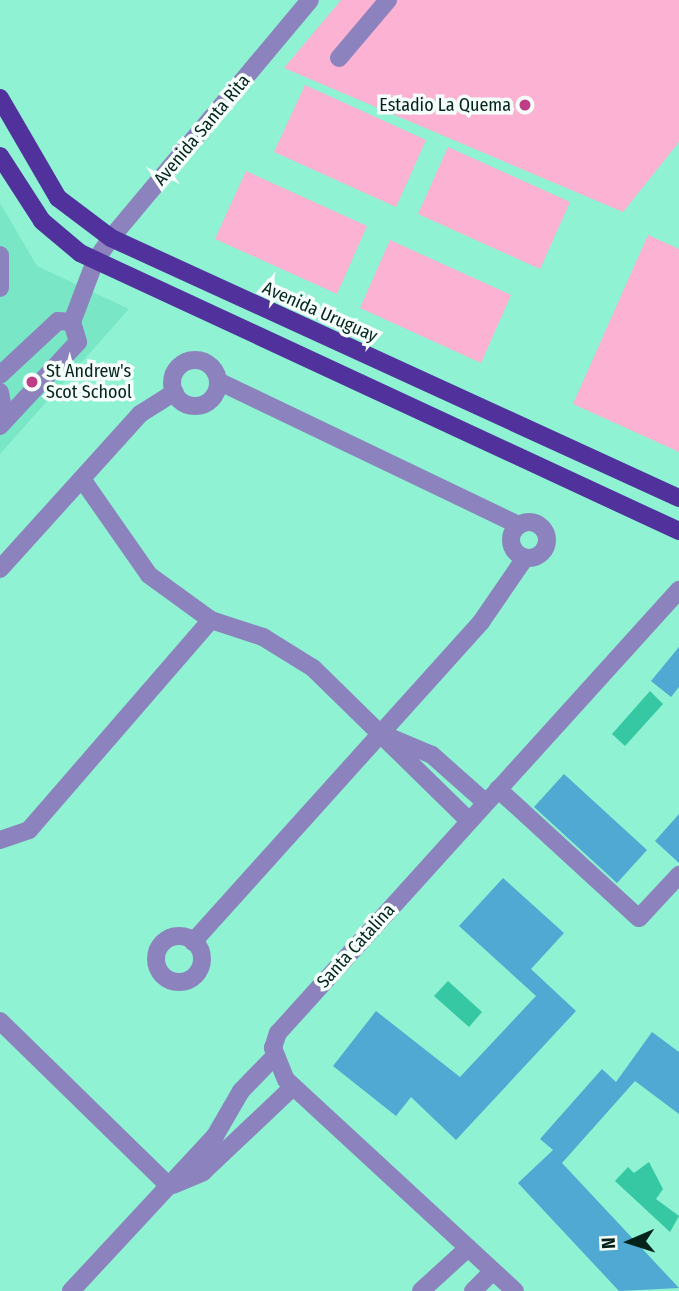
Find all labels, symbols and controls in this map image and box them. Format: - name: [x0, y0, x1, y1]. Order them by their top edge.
- street label: Avenida Santa Rita: [149, 70, 255, 190]
- place label: Estadio La Quema: [379, 94, 511, 116]
- marker: Estadio La Quema: [517, 97, 533, 113]
- street label: Avenida Uruguay: [259, 277, 381, 347]
- place label: St Andrew's Scot School: [46, 361, 132, 404]
- marker: St Andrew's Scot School: [24, 374, 40, 390]
- street label: Santa Catalina: [313, 899, 399, 993]
- north arrow: [595, 1207, 665, 1277]
- text: N: [597, 1237, 620, 1249]

